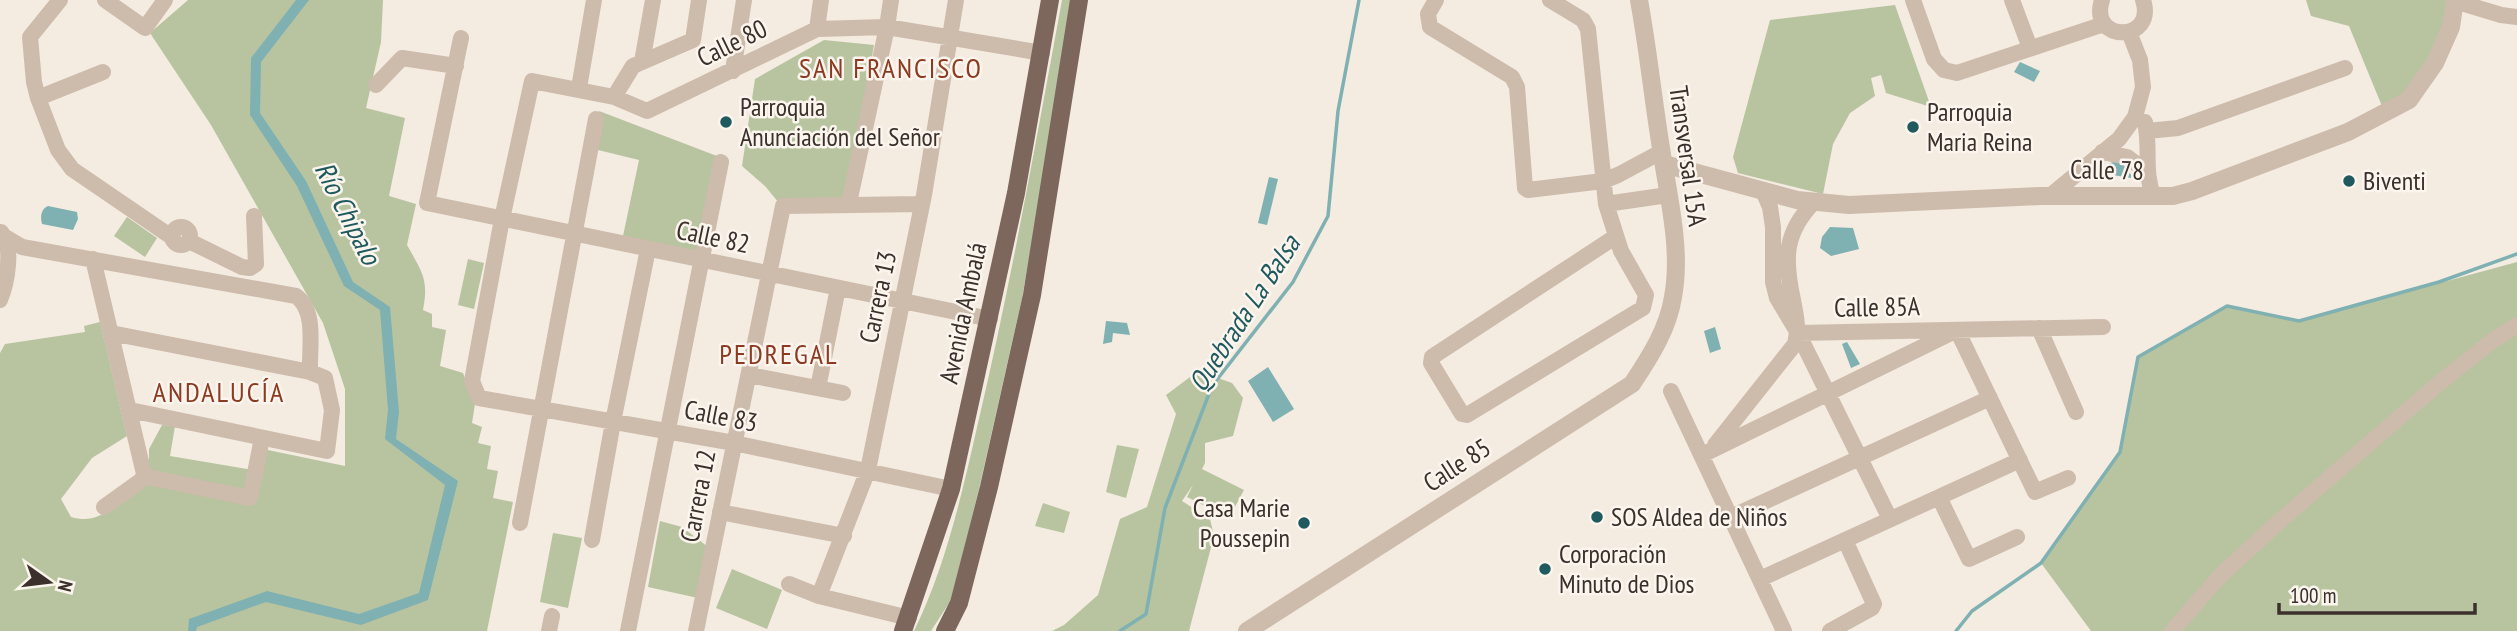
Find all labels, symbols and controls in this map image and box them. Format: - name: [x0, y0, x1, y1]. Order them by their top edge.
- street label: Calle 80: [691, 12, 772, 74]
- district label: SAN FRANCISCO: [799, 49, 983, 86]
- street label: Transversal 15A: [1662, 84, 1715, 229]
- place label: Parroquia Anunciación del Señor: [740, 90, 940, 153]
- place label: Parroquia Maria Reina: [1927, 95, 2032, 158]
- marker: Parroquia Anunciación del Señor: [718, 114, 734, 130]
- marker: Parroquia Maria Reina: [1905, 119, 1921, 135]
- street label: Calle 78: [2070, 152, 2144, 187]
- water label: Río Chipalo: [307, 155, 391, 272]
- place label: Biventi: [2363, 164, 2426, 197]
- marker: Biventi: [2341, 173, 2357, 189]
- street label: Calle 82: [674, 213, 753, 260]
- water label: Quebrada La Balsa: [1179, 226, 1309, 398]
- street label: Avenida Ambalá: [931, 239, 994, 386]
- street label: Carrera 13: [852, 248, 903, 346]
- street label: Calle 85A: [1834, 289, 1921, 324]
- district label: PEDREGAL: [719, 335, 839, 372]
- district label: ANDALUCÍA: [153, 373, 285, 410]
- street label: Calle 83: [682, 392, 760, 439]
- street label: Calle 85: [1417, 431, 1497, 499]
- street label: Carrera 12: [672, 447, 723, 545]
- place label: Casa Marie Poussepin: [1193, 491, 1290, 554]
- place label: SOS Aldea de Niños: [1611, 500, 1787, 533]
- marker: SOS Aldea de Niños: [1589, 509, 1605, 525]
- marker: Casa Marie Poussepin: [1296, 515, 1312, 531]
- place label: Corporación Minuto de Dios: [1559, 537, 1694, 600]
- north arrow: [14, 547, 84, 617]
- marker: Corporación Minuto de Dios: [1537, 561, 1553, 577]
- scale bar: [2279, 572, 2475, 616]
- text: N: [53, 578, 78, 594]
- text: 100 m: [2290, 582, 2336, 609]

